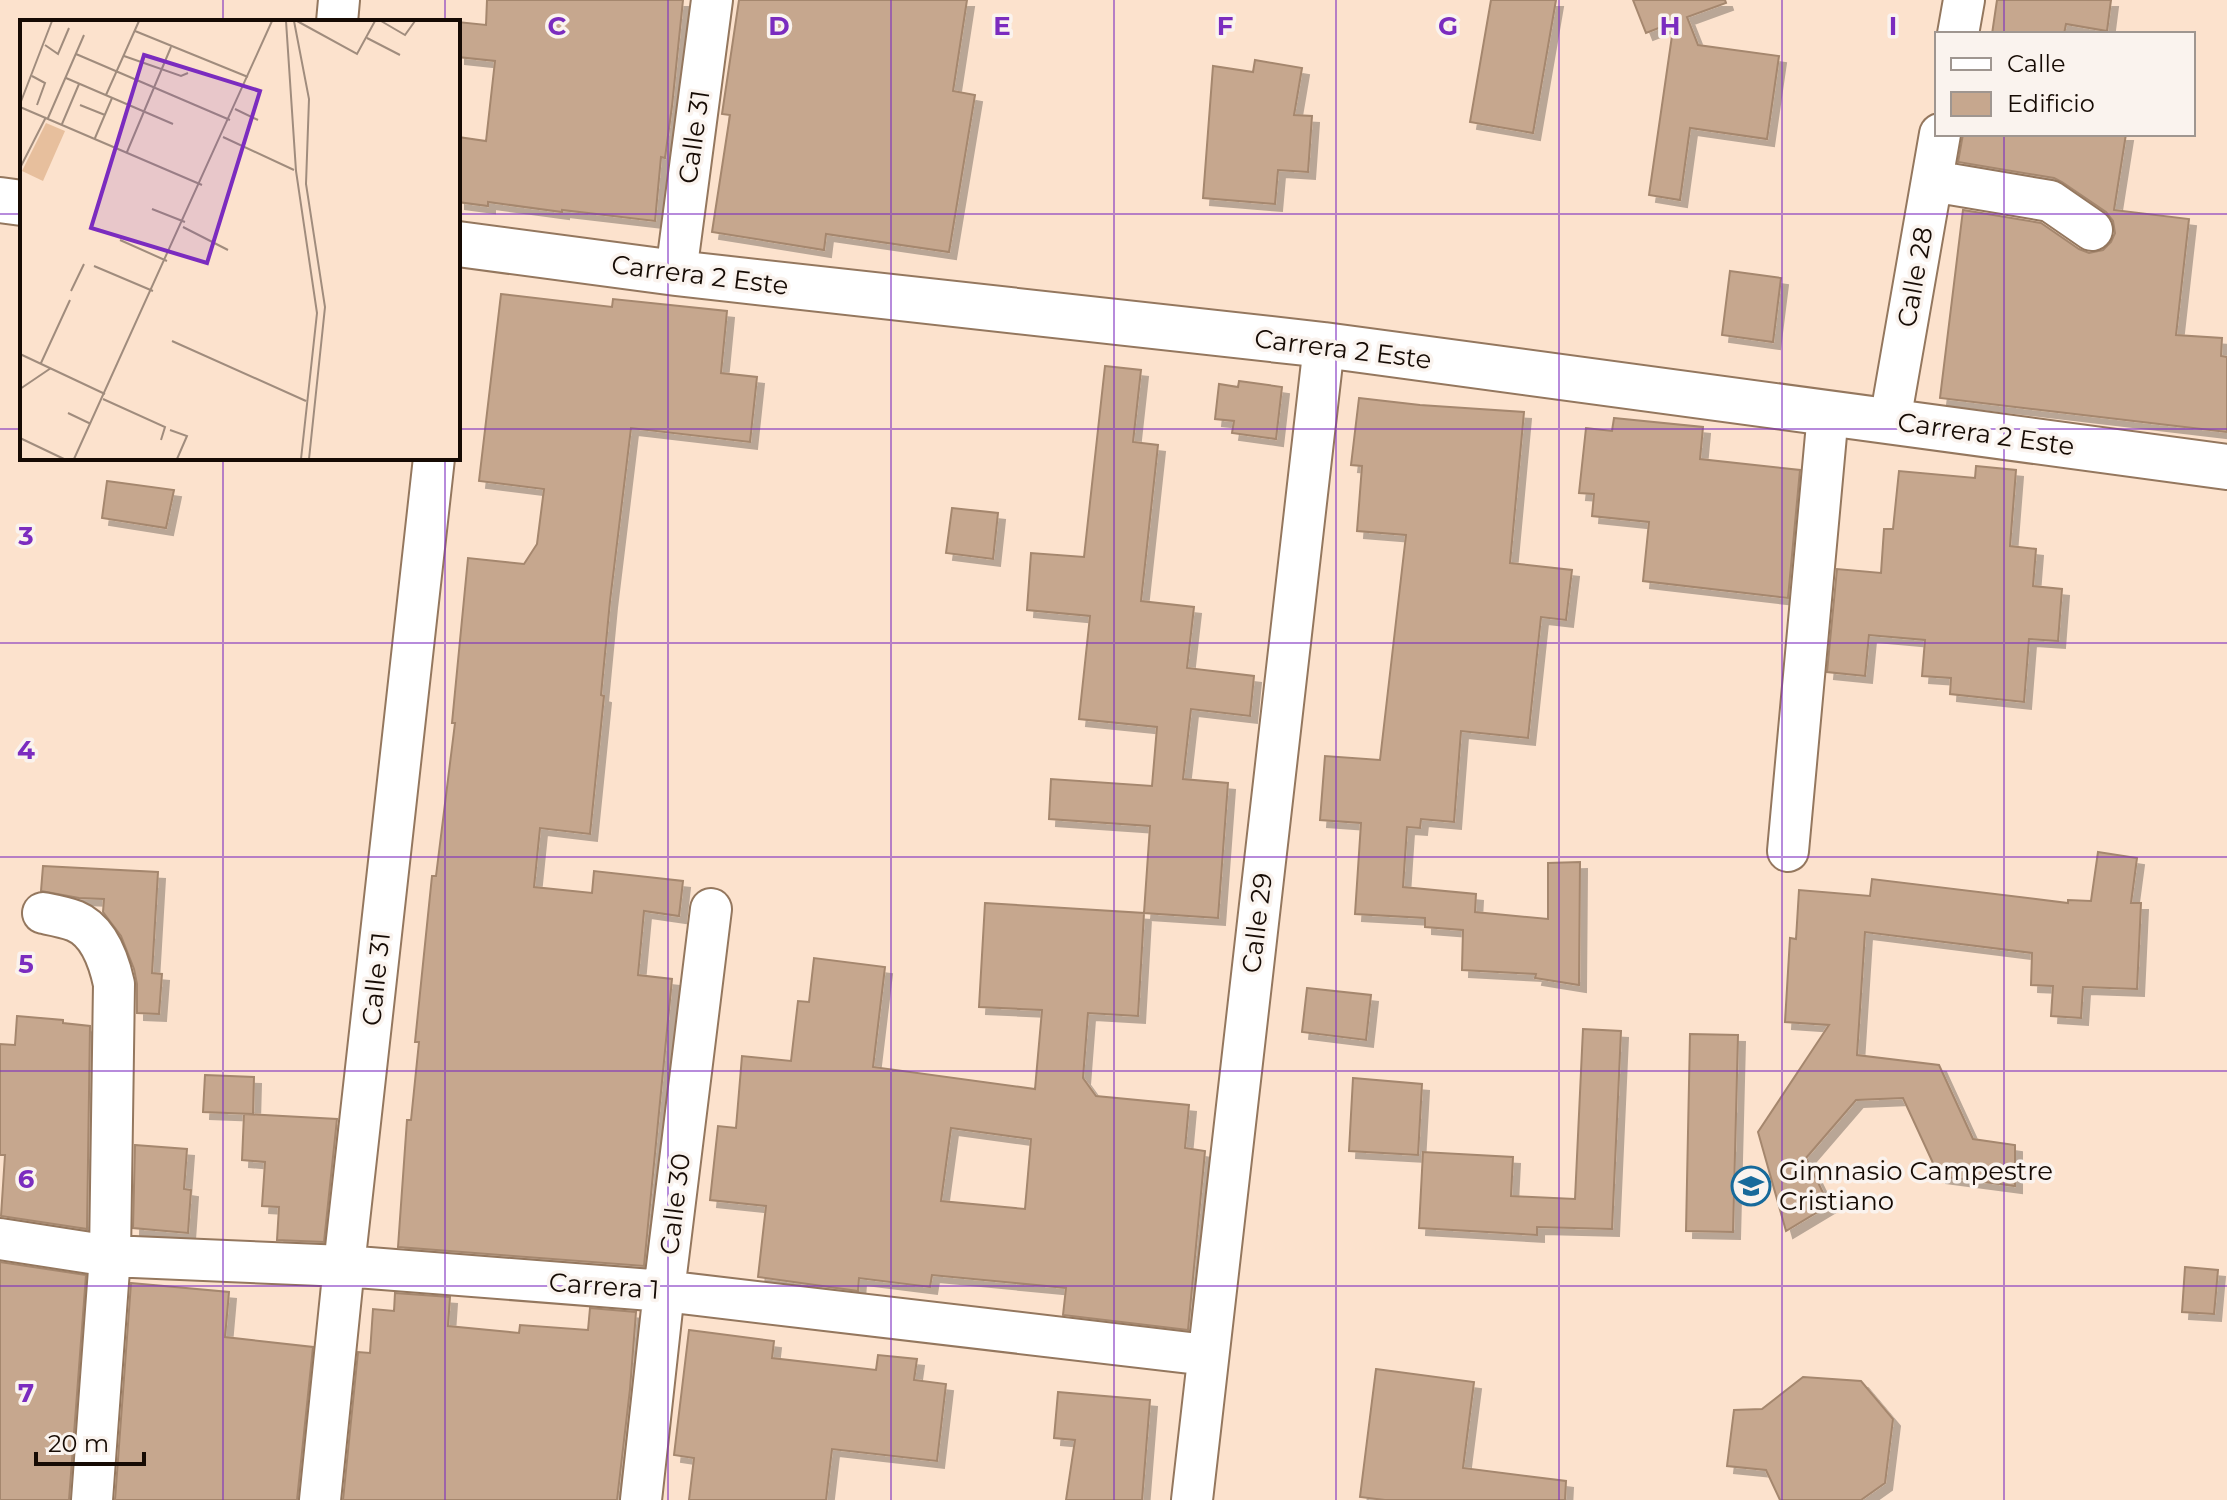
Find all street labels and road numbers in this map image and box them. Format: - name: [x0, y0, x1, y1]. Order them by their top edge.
- street label: Calle 31: [672, 88, 716, 186]
- street label: Calle 28: [1890, 224, 1940, 330]
- street label: Carrera 2 Este: [610, 248, 790, 302]
- street label: Carrera 2 Este: [1253, 322, 1433, 376]
- street label: Carrera 2 Este: [1895, 406, 2077, 462]
- street label: Calle 29: [1235, 871, 1279, 975]
- street label: Calle 31: [355, 931, 397, 1027]
- street label: Calle 30: [653, 1151, 697, 1257]
- street label: Carrera 1: [548, 1266, 660, 1306]

